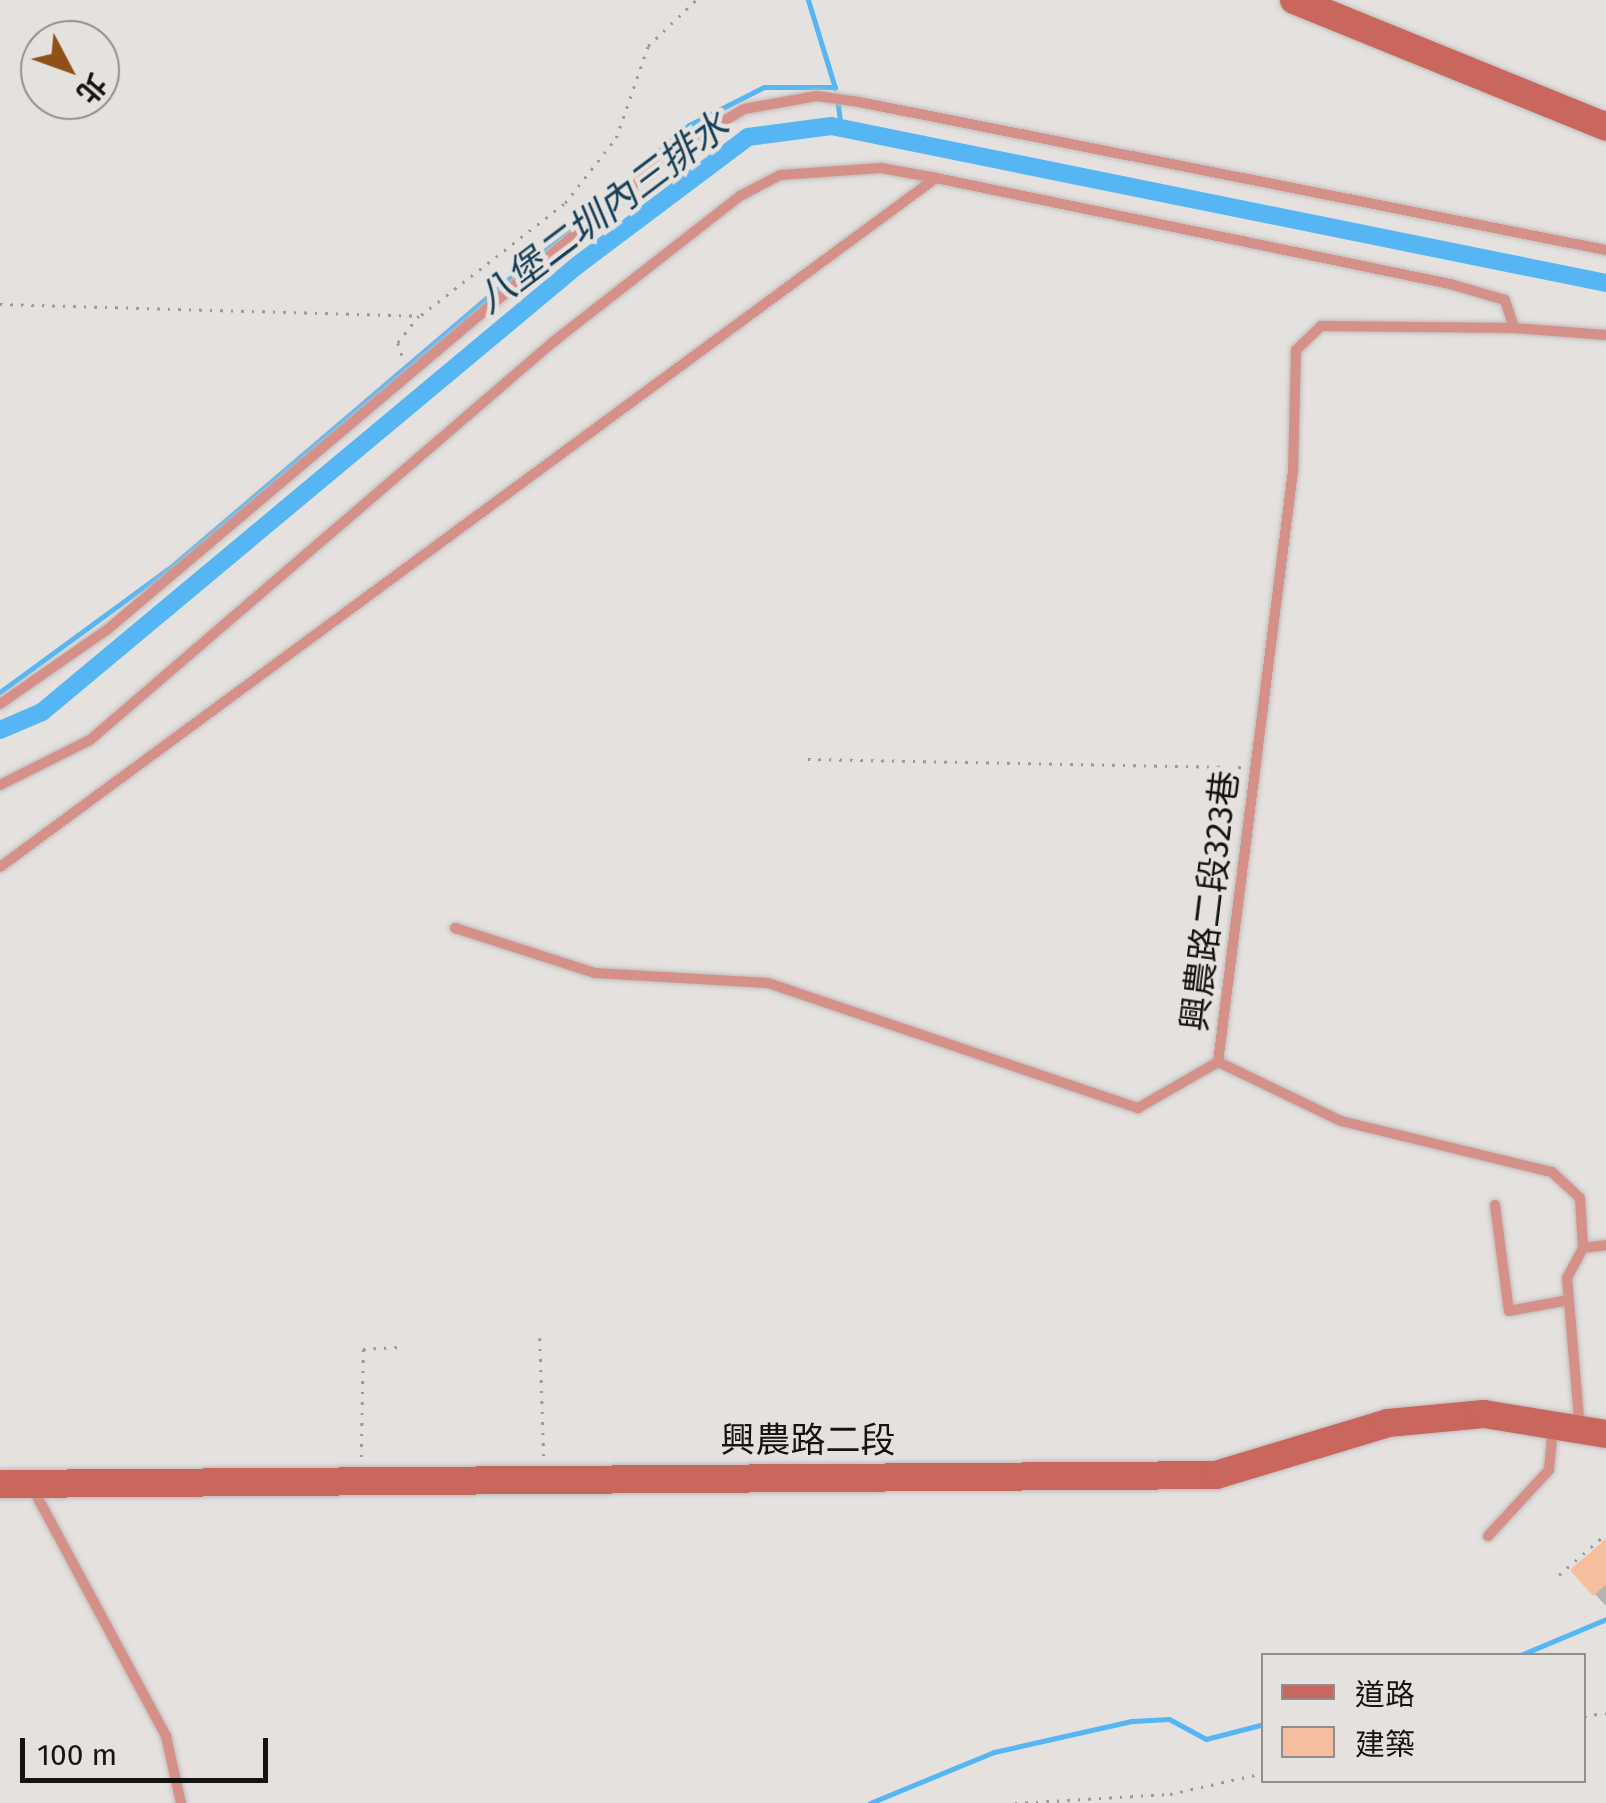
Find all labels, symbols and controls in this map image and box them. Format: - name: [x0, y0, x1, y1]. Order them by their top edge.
- north arrow: [20, 20, 120, 120]
- text: 北: [70, 67, 113, 110]
- water label: 八堡二圳內三排水: [468, 103, 738, 323]
- street label: 興農路二段323巷: [1173, 769, 1247, 1033]
- street label: 興農路二段: [721, 1419, 895, 1461]
- legend: [1261, 1653, 1586, 1783]
- text: 道路: [1355, 1677, 1415, 1713]
- scale bar: [25, 1718, 272, 1780]
- text: 建築: [1355, 1727, 1415, 1763]
- text: 100 m: [37, 1737, 117, 1773]

